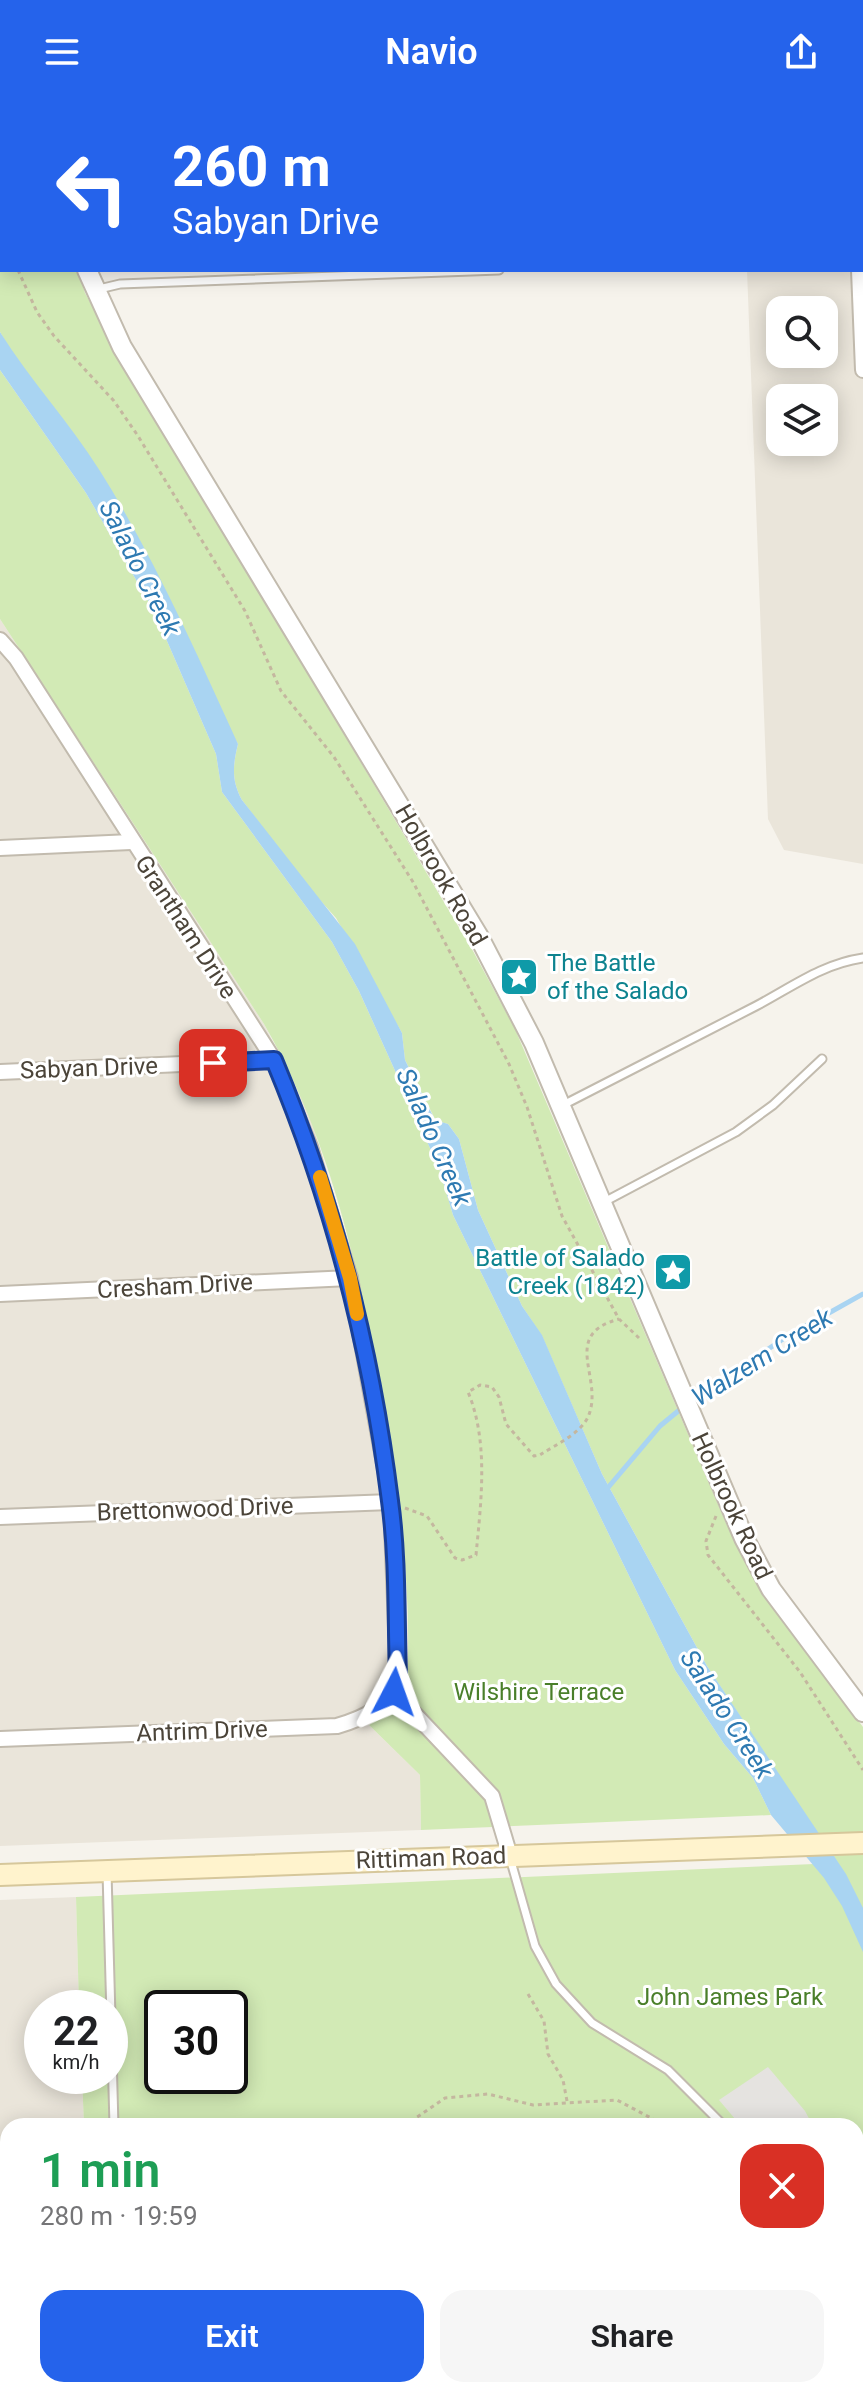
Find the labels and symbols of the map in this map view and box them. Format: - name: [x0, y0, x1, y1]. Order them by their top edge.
- water label: Salado Creek: [93, 495, 187, 642]
- street label: Holbrook Road: [389, 799, 493, 951]
- street label: Grantham Drive: [129, 850, 243, 1004]
- place label: The Battle of the Salado: [547, 949, 688, 1005]
- place icon: The Battle of the Salado: [498, 956, 540, 998]
- pin: [179, 1029, 247, 1097]
- street label: Sabyan Drive: [20, 1052, 158, 1084]
- water label: Salado Creek: [390, 1063, 478, 1212]
- place label: Battle of Salado Creek (1842): [475, 1244, 645, 1300]
- place icon: Battle of Salado Creek (1842): [652, 1251, 694, 1293]
- street label: Cresham Drive: [96, 1268, 254, 1304]
- water label: Walzem Creek: [686, 1301, 839, 1412]
- street label: Holbrook Road: [686, 1428, 778, 1584]
- street label: Brettonwood Drive: [96, 1492, 294, 1526]
- water label: Salado Creek: [674, 1644, 780, 1785]
- position arrow: [352, 1650, 436, 1734]
- park label: Wilshire Terrace: [454, 1678, 624, 1706]
- street label: Antrim Drive: [136, 1715, 268, 1747]
- street label: Rittiman Road: [355, 1841, 507, 1875]
- park label: John James Park: [637, 1983, 824, 2011]
- speed limit sign: 30: [144, 1990, 248, 2094]

